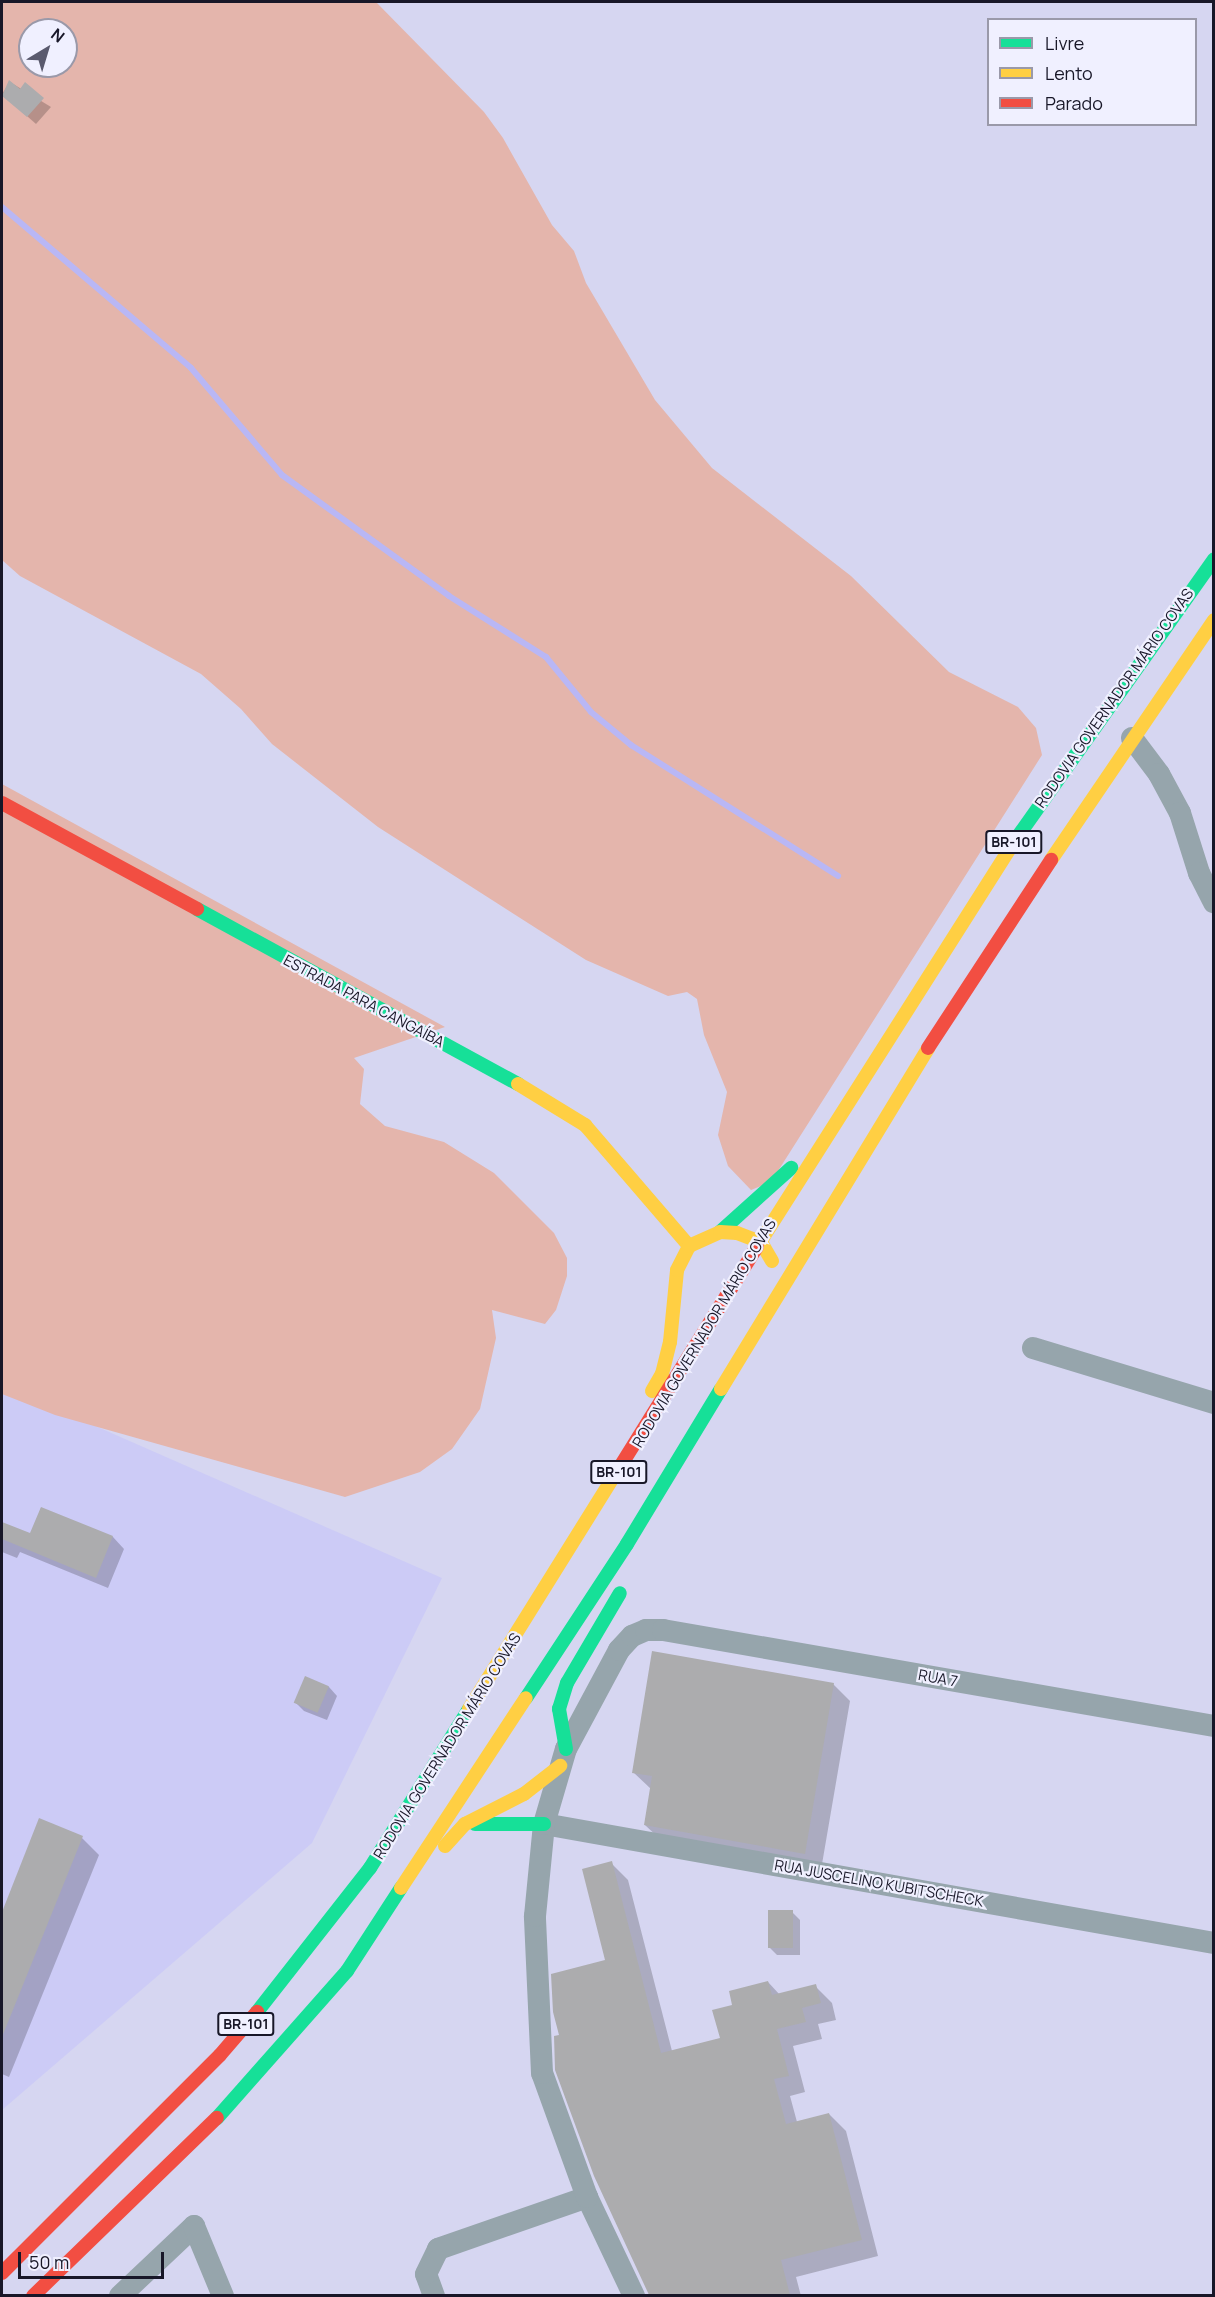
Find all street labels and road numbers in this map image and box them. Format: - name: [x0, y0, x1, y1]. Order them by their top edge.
- street label: RODOVIA GOVERNADOR MÁRIO COVAS: [1031, 585, 1197, 811]
- road number: BR-101: [984, 831, 1044, 853]
- street label: ESTRADA PARA CANGAÍBA: [281, 951, 447, 1051]
- street label: RODOVIA GOVERNADOR MÁRIO COVAS: [628, 1215, 780, 1451]
- road number: BR-101: [589, 1461, 649, 1483]
- street label: RODOVIA GOVERNADOR MÁRIO COVAS: [370, 1629, 524, 1863]
- street label: RUA 7: [917, 1666, 959, 1690]
- street label: RUA JUSCELINO KUBITSCHECK: [773, 1856, 985, 1910]
- road number: BR-101: [216, 2013, 276, 2035]

